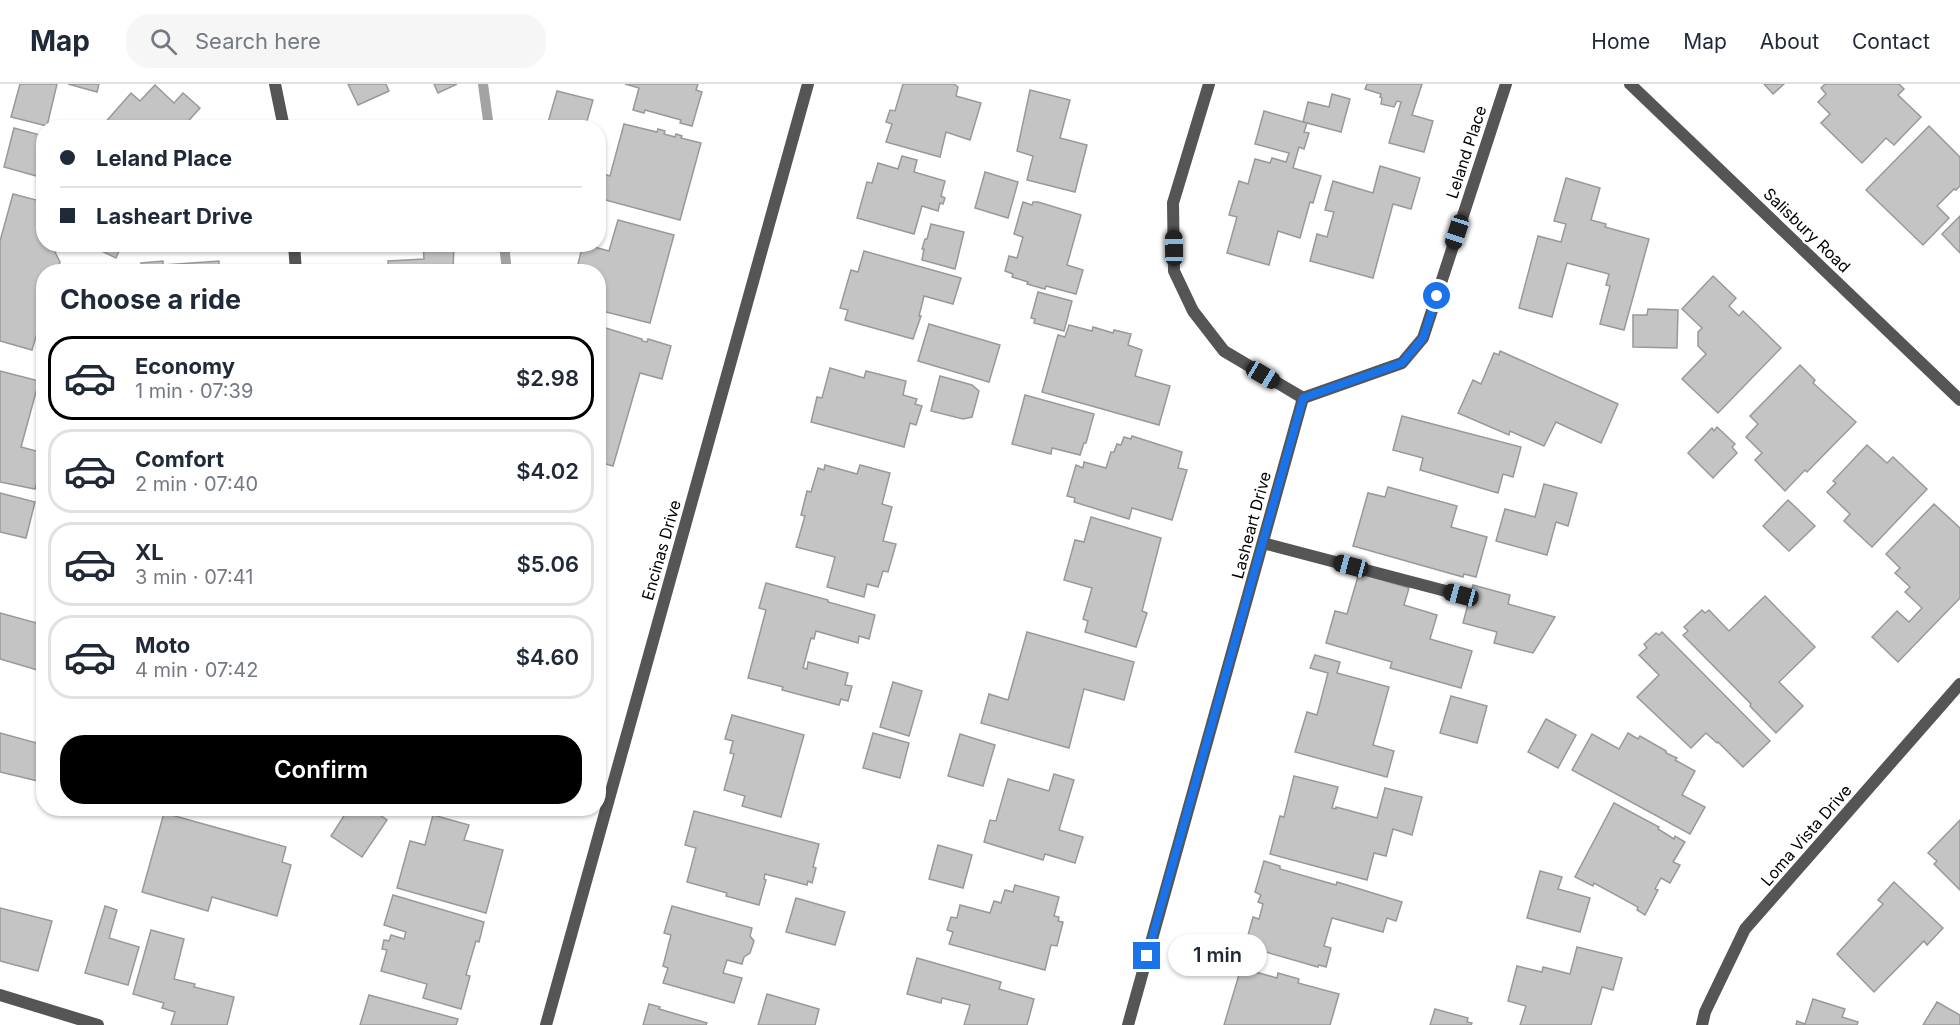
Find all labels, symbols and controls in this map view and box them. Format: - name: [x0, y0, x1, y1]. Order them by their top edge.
- search box: [126, 14, 546, 68]
- text: Map: [30, 24, 90, 58]
- icon: search: [147, 25, 180, 58]
- text: Search here: [195, 28, 321, 54]
- text: Home: [1591, 29, 1650, 54]
- text: Map: [1683, 29, 1727, 54]
- text: About: [1760, 29, 1819, 54]
- text: Contact: [1852, 29, 1930, 54]
- street label: Leland Place: [1442, 103, 1490, 201]
- text: Leland Place: [96, 145, 232, 171]
- street label: Salisbury Road: [1759, 184, 1855, 276]
- text: Lasheart Drive: [96, 203, 253, 229]
- car: [1443, 212, 1471, 252]
- car: [1165, 230, 1183, 266]
- route start: [1423, 282, 1450, 309]
- text: Choose a ride: [60, 283, 241, 316]
- icon: car: [63, 351, 117, 405]
- text: Economy: [135, 353, 235, 379]
- car: [1243, 358, 1283, 392]
- text: $2.98: [516, 365, 579, 391]
- text: 1 min · 07:39: [135, 379, 253, 403]
- icon: car: [63, 444, 117, 498]
- text: Comfort: [135, 446, 224, 472]
- text: $4.02: [516, 458, 579, 484]
- street label: Lasheart Drive: [1227, 469, 1275, 581]
- text: 2 min · 07:40: [135, 472, 258, 496]
- street label: Encinas Drive: [637, 498, 685, 602]
- icon: car: [63, 537, 117, 591]
- text: XL: [135, 539, 164, 565]
- text: $5.06: [516, 551, 579, 577]
- car: [1331, 553, 1371, 579]
- text: 3 min · 07:41: [135, 565, 253, 589]
- car: [1441, 582, 1481, 608]
- icon: car: [63, 630, 117, 684]
- text: Moto: [135, 632, 190, 658]
- text: $4.60: [516, 644, 579, 670]
- text: 4 min · 07:42: [135, 658, 259, 682]
- button: Confirm: [60, 735, 582, 804]
- street label: Loma Vista Drive: [1756, 780, 1856, 890]
- callout: 1 min: [1168, 935, 1267, 977]
- route end: [1133, 942, 1160, 969]
- text: 1 min: [1193, 943, 1242, 967]

